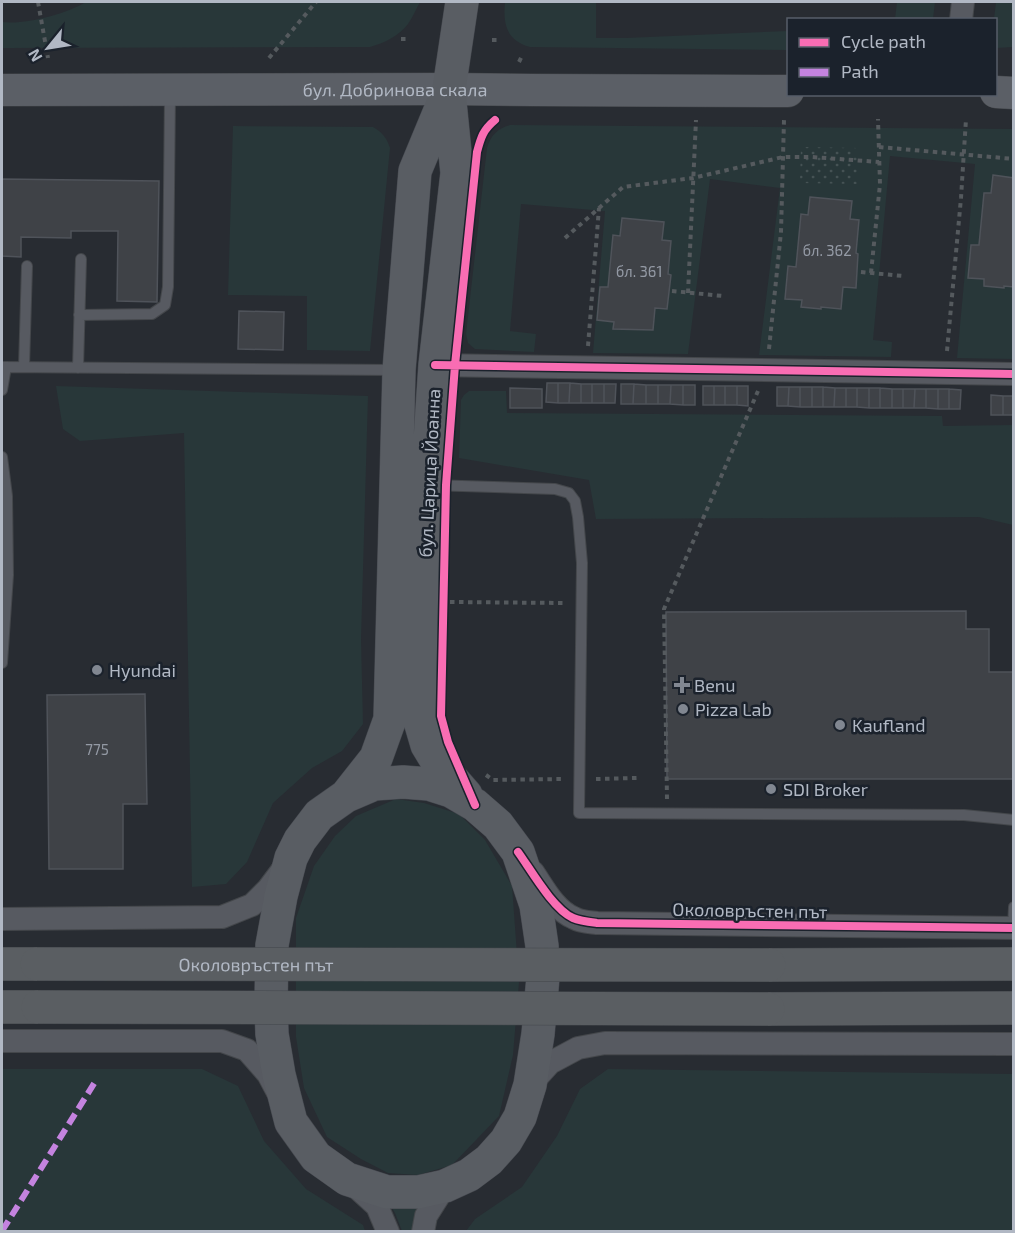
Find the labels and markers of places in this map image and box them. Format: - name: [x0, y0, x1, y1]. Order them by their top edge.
- place label: Hyundai: [109, 659, 176, 681]
- marker: Hyundai: [90, 663, 104, 677]
- place label: Benu: [694, 674, 736, 696]
- marker: Benu: [675, 678, 689, 692]
- place label: Pizza Lab: [695, 698, 772, 720]
- marker: Pizza Lab: [676, 702, 690, 716]
- place label: Kaufland: [852, 714, 925, 736]
- marker: Kaufland: [833, 718, 847, 732]
- place label: SDI Broker: [783, 778, 868, 800]
- marker: SDI Broker: [764, 782, 778, 796]

